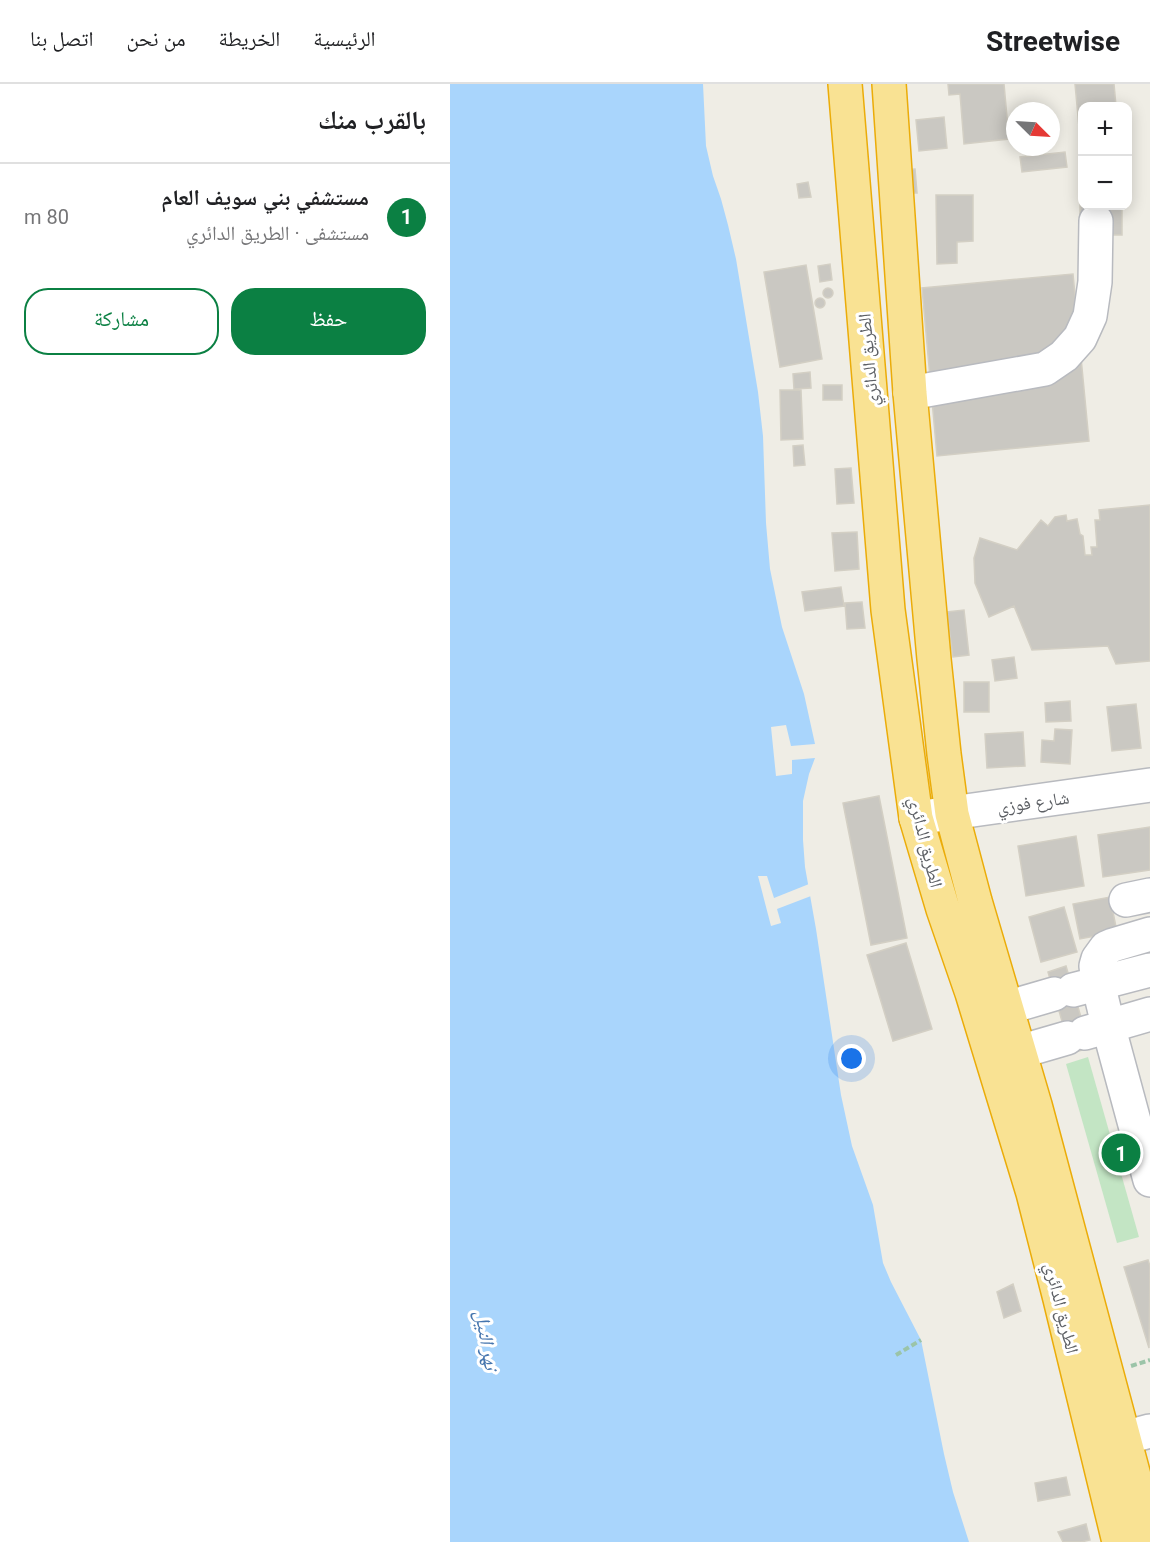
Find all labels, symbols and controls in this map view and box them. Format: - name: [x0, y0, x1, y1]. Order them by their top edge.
- text: Streetwise: [986, 25, 1120, 58]
- text: اتصل بنا: [30, 27, 93, 51]
- text: من نحن: [126, 27, 186, 51]
- text: الخريطة: [219, 27, 280, 51]
- text: الرئيسية: [313, 27, 376, 51]
- north arrow: [1006, 102, 1060, 156]
- map controls: [1078, 102, 1132, 210]
- button: +: [1078, 102, 1132, 156]
- text: بالقرب منك: [318, 105, 426, 135]
- button: −: [1078, 156, 1132, 210]
- text: مستشفي بني سويف العام: [161, 185, 369, 210]
- text: 80 m: [24, 205, 69, 229]
- text: 1: [401, 205, 412, 229]
- text: مستشفى · الطريق الدائري: [186, 221, 369, 245]
- button: مشاركة: [24, 288, 219, 355]
- button: حفظ: [231, 288, 426, 355]
- street label: الطريق الدائري: [853, 312, 887, 407]
- street label: شارع فوزي: [996, 787, 1071, 822]
- street label: الطريق الدائري: [900, 794, 947, 891]
- your location: [837, 1044, 866, 1073]
- pin: 1: [1102, 1130, 1140, 1176]
- street label: الطريق الدائري: [1036, 1260, 1083, 1357]
- water label: نهر النيل: [469, 1308, 505, 1375]

